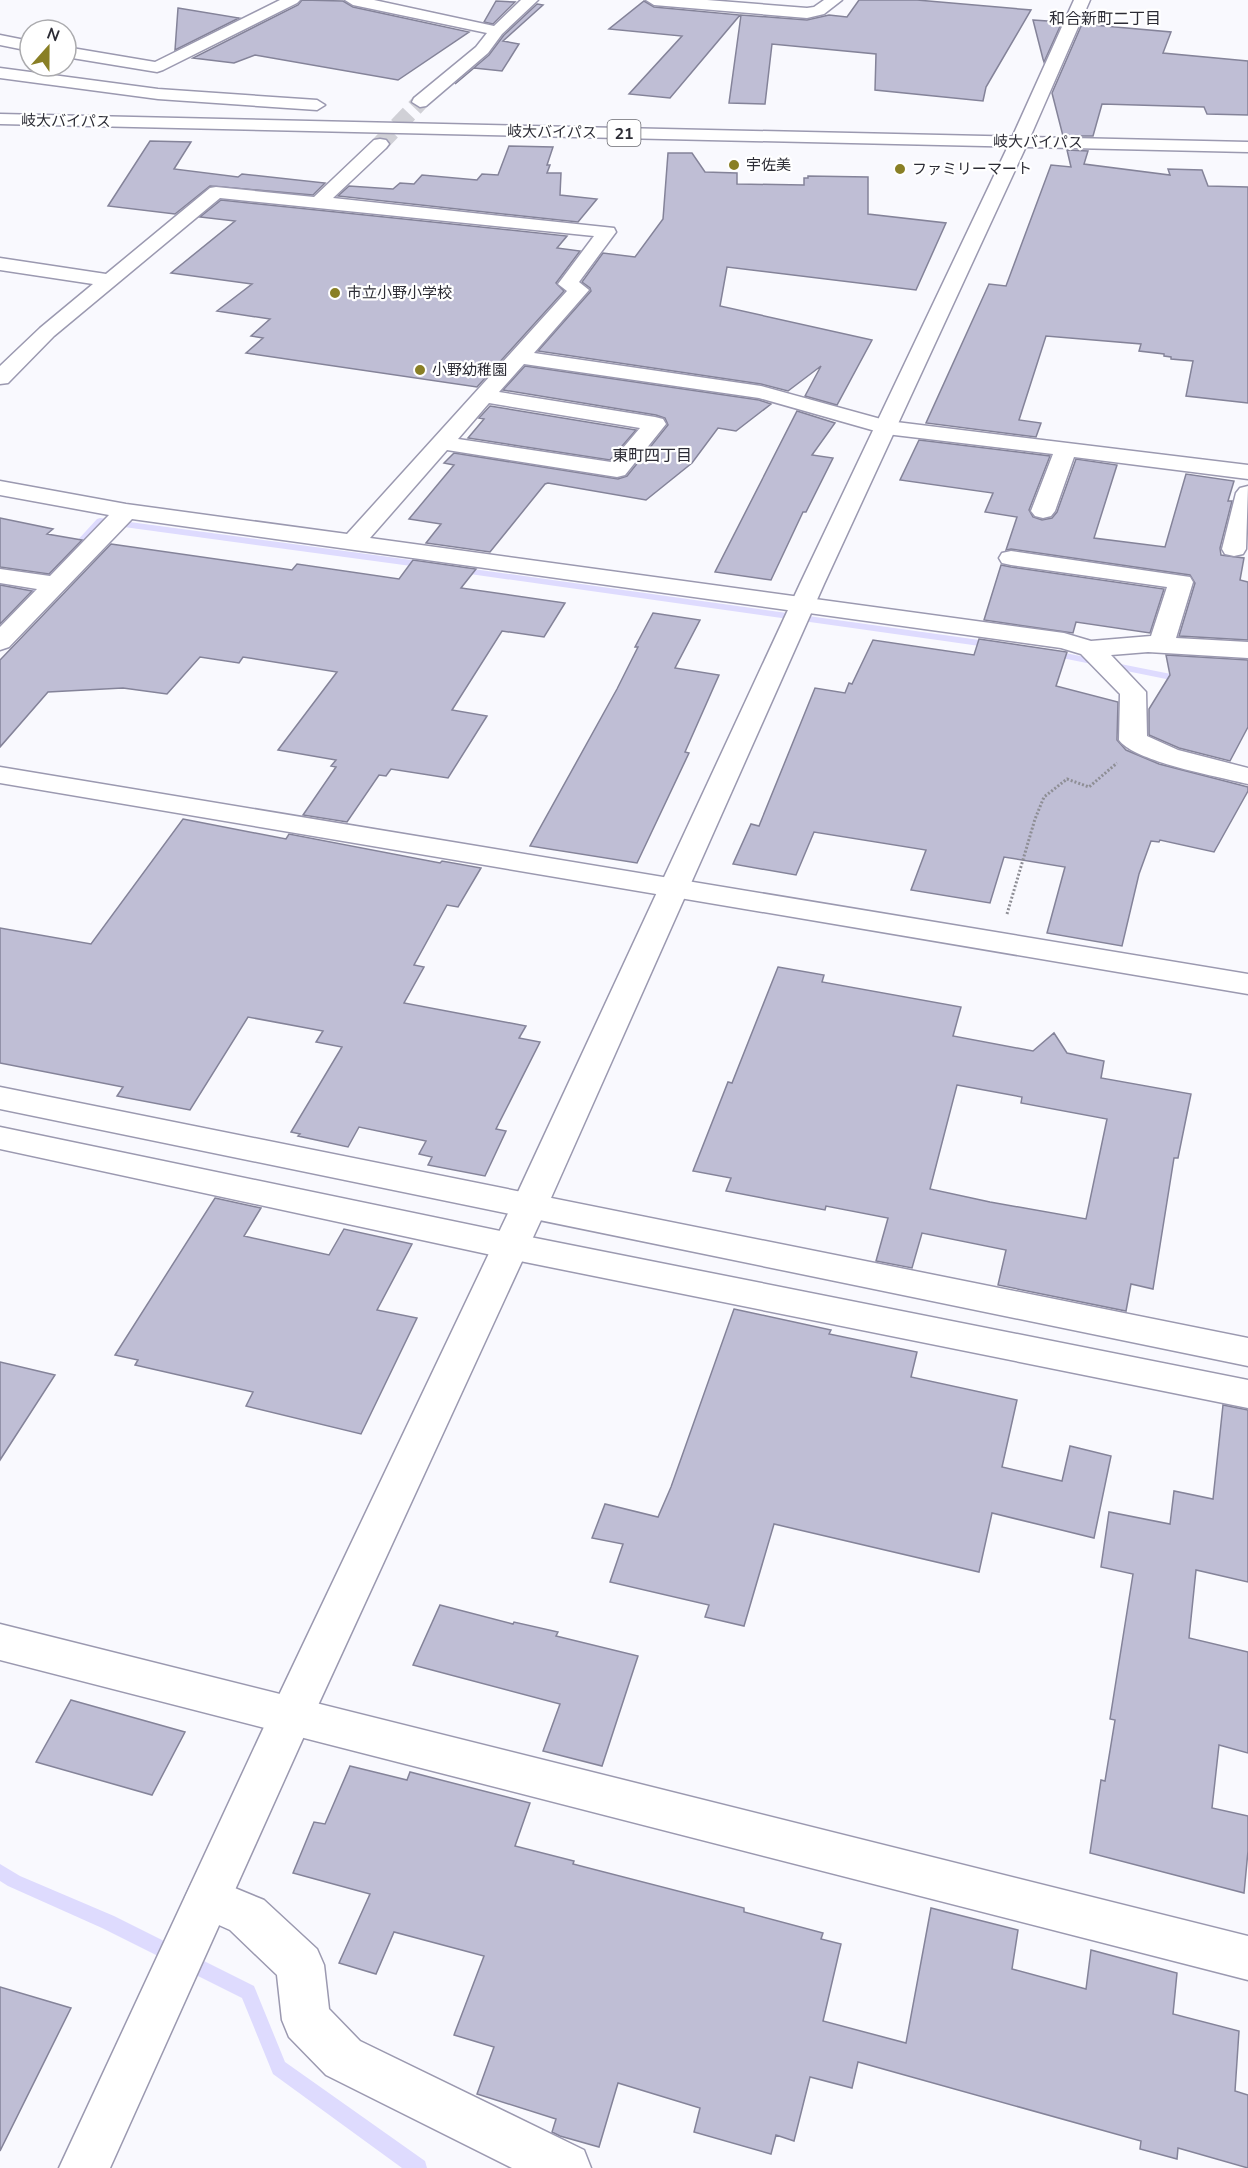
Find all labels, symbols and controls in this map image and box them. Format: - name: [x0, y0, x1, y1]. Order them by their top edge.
- district label: 和合新町二丁目: [1049, 8, 1161, 30]
- north arrow: [18, 18, 78, 78]
- text: N: [43, 23, 63, 47]
- street label: 岐大バイパス: [21, 110, 111, 132]
- road number: 21: [608, 120, 640, 146]
- street label: 岐大バイパス: [507, 121, 597, 143]
- street label: 岐大バイパス: [993, 131, 1083, 153]
- place label: 宇佐美: [746, 155, 791, 175]
- marker: 宇佐美: [727, 158, 741, 172]
- place label: ファミリーマート: [912, 159, 1032, 179]
- marker: ファミリーマート: [893, 162, 907, 176]
- place label: 市立小野小学校: [347, 283, 452, 303]
- marker: 市立小野小学校: [328, 286, 342, 300]
- place label: 小野幼稚園: [432, 360, 507, 380]
- marker: 小野幼稚園: [413, 363, 427, 377]
- district label: 東町四丁目: [612, 445, 692, 467]

